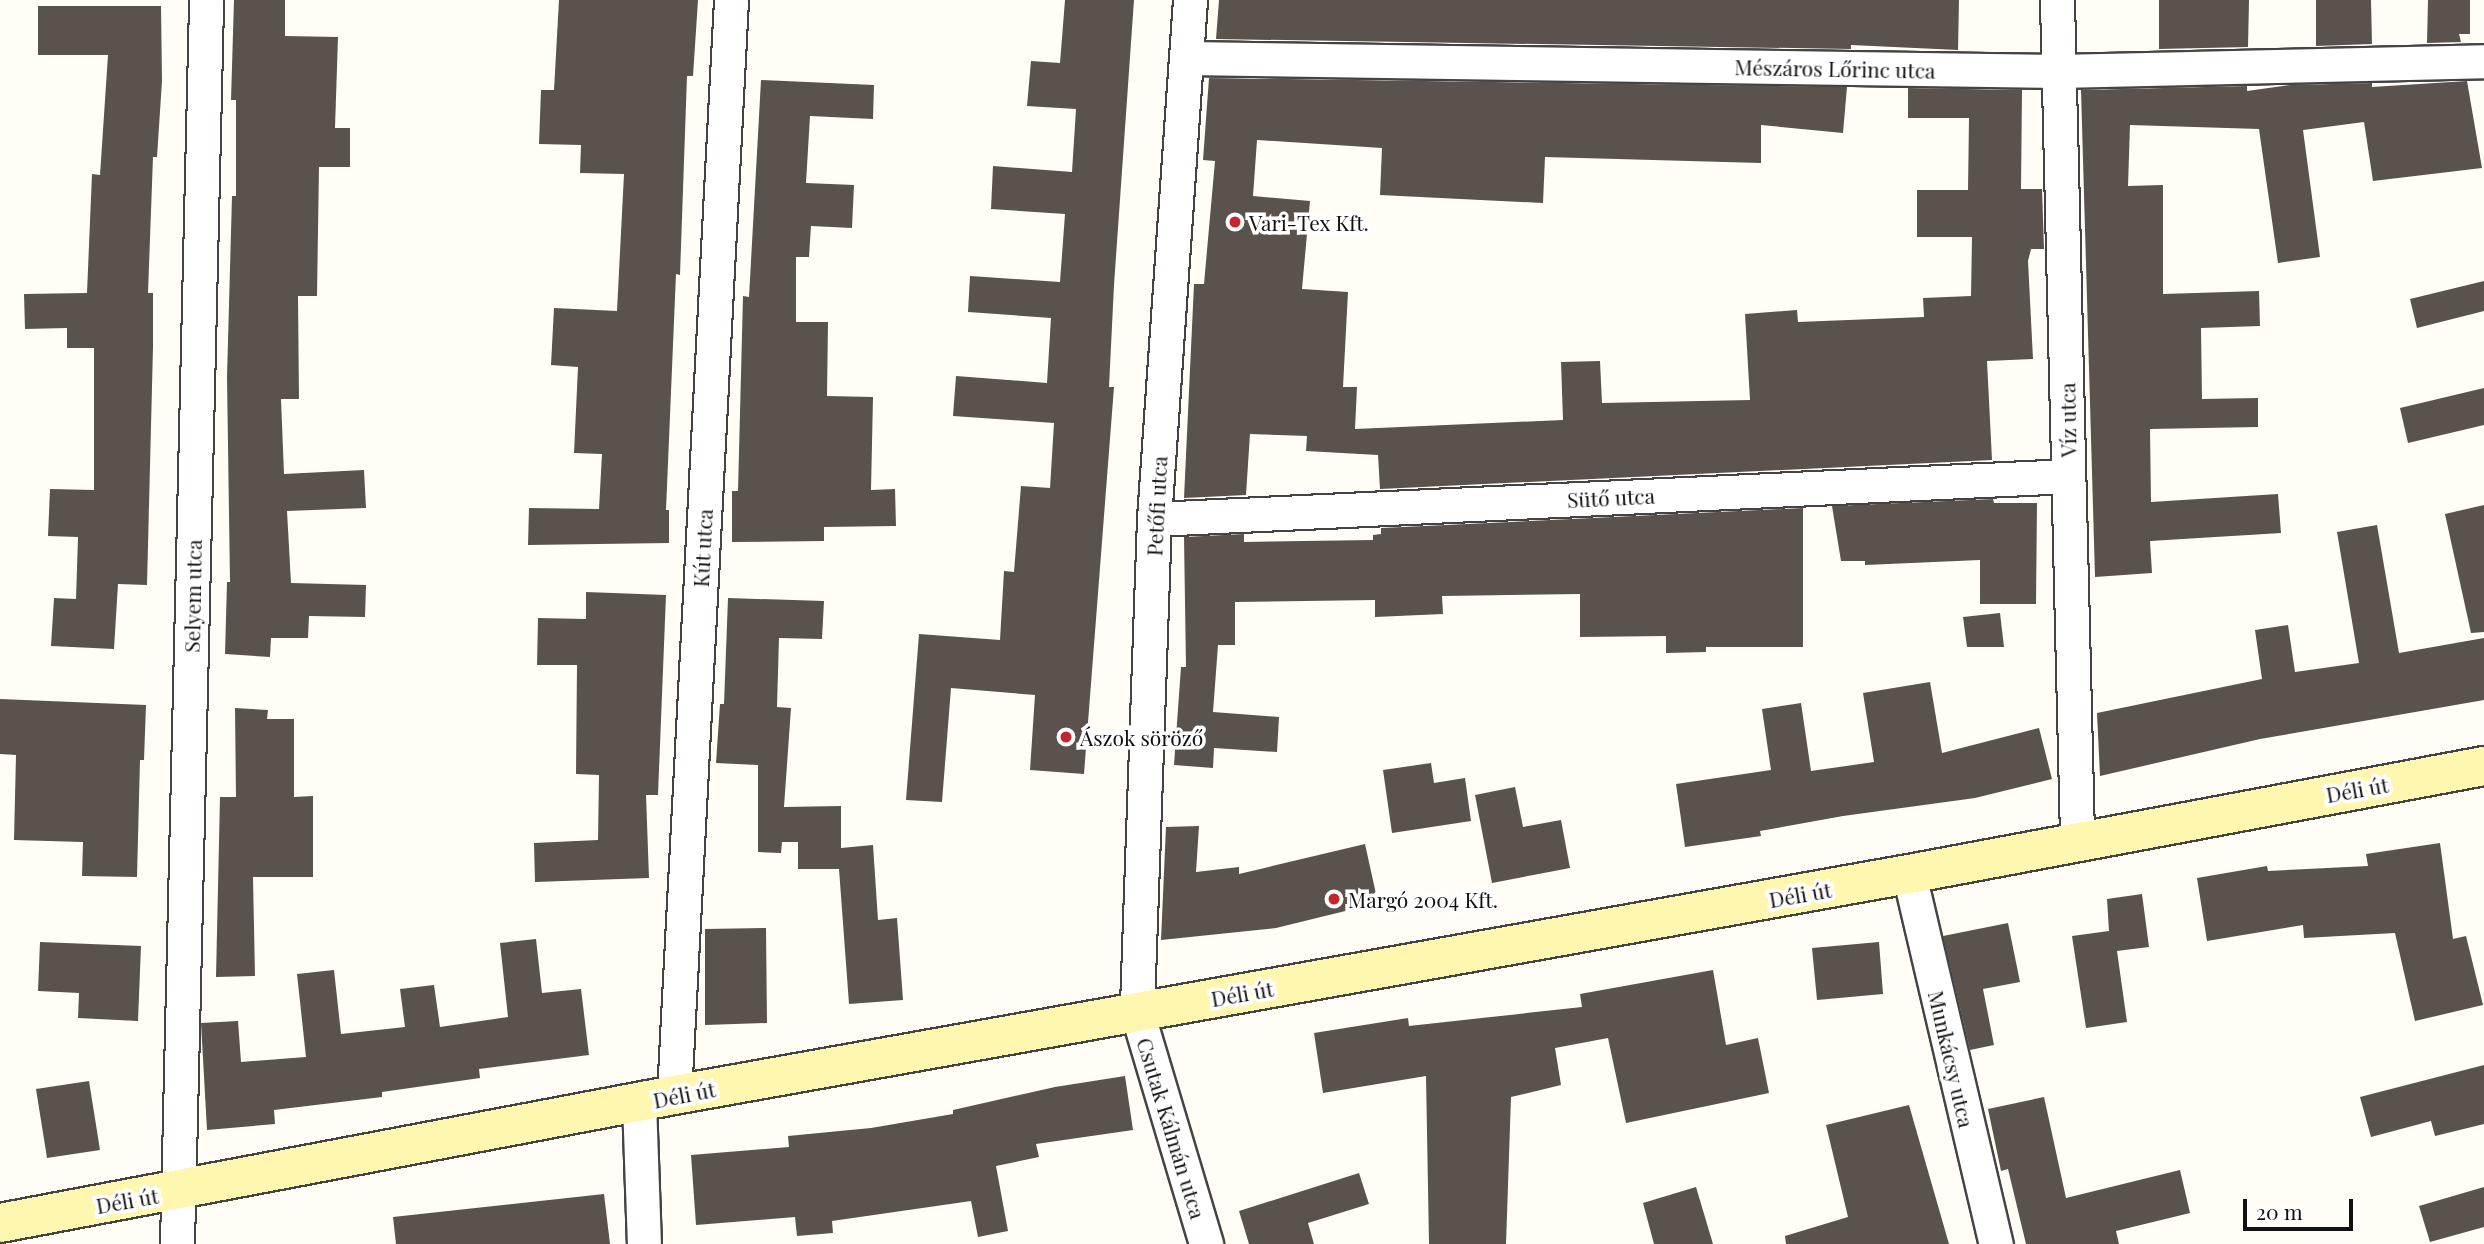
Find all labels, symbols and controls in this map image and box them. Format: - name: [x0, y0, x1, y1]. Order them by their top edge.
- street label: Mészáros Lőrinc utca: [1734, 54, 1936, 82]
- place label: Vari-Tex Kft.: [1249, 209, 1369, 235]
- marker: Vari-Tex Kft.: [1227, 214, 1243, 230]
- street label: Víz utca: [2054, 382, 2080, 458]
- street label: Petőfi utca: [1141, 455, 1171, 557]
- street label: Sütő utca: [1566, 482, 1656, 512]
- street label: Kút utca: [687, 508, 717, 588]
- street label: Selyem utca: [178, 539, 206, 653]
- place label: Ászok söröző: [1080, 724, 1204, 750]
- marker: Ászok söröző: [1058, 729, 1074, 745]
- street label: Déli út: [2324, 771, 2390, 807]
- street label: Déli út: [1767, 876, 1833, 912]
- place label: Margó 2004 Kft.: [1348, 886, 1498, 912]
- marker: Margó 2004 Kft.: [1326, 891, 1342, 907]
- street label: Déli út: [1209, 975, 1275, 1011]
- street label: Munkácsy utca: [1924, 988, 1980, 1130]
- street label: Csutak Kálmán utca: [1132, 1034, 1212, 1222]
- street label: Déli út: [651, 1076, 717, 1112]
- street label: Déli út: [94, 1182, 160, 1218]
- scale bar: [2246, 1184, 2356, 1228]
- text: 20 m: [2256, 1197, 2303, 1225]

